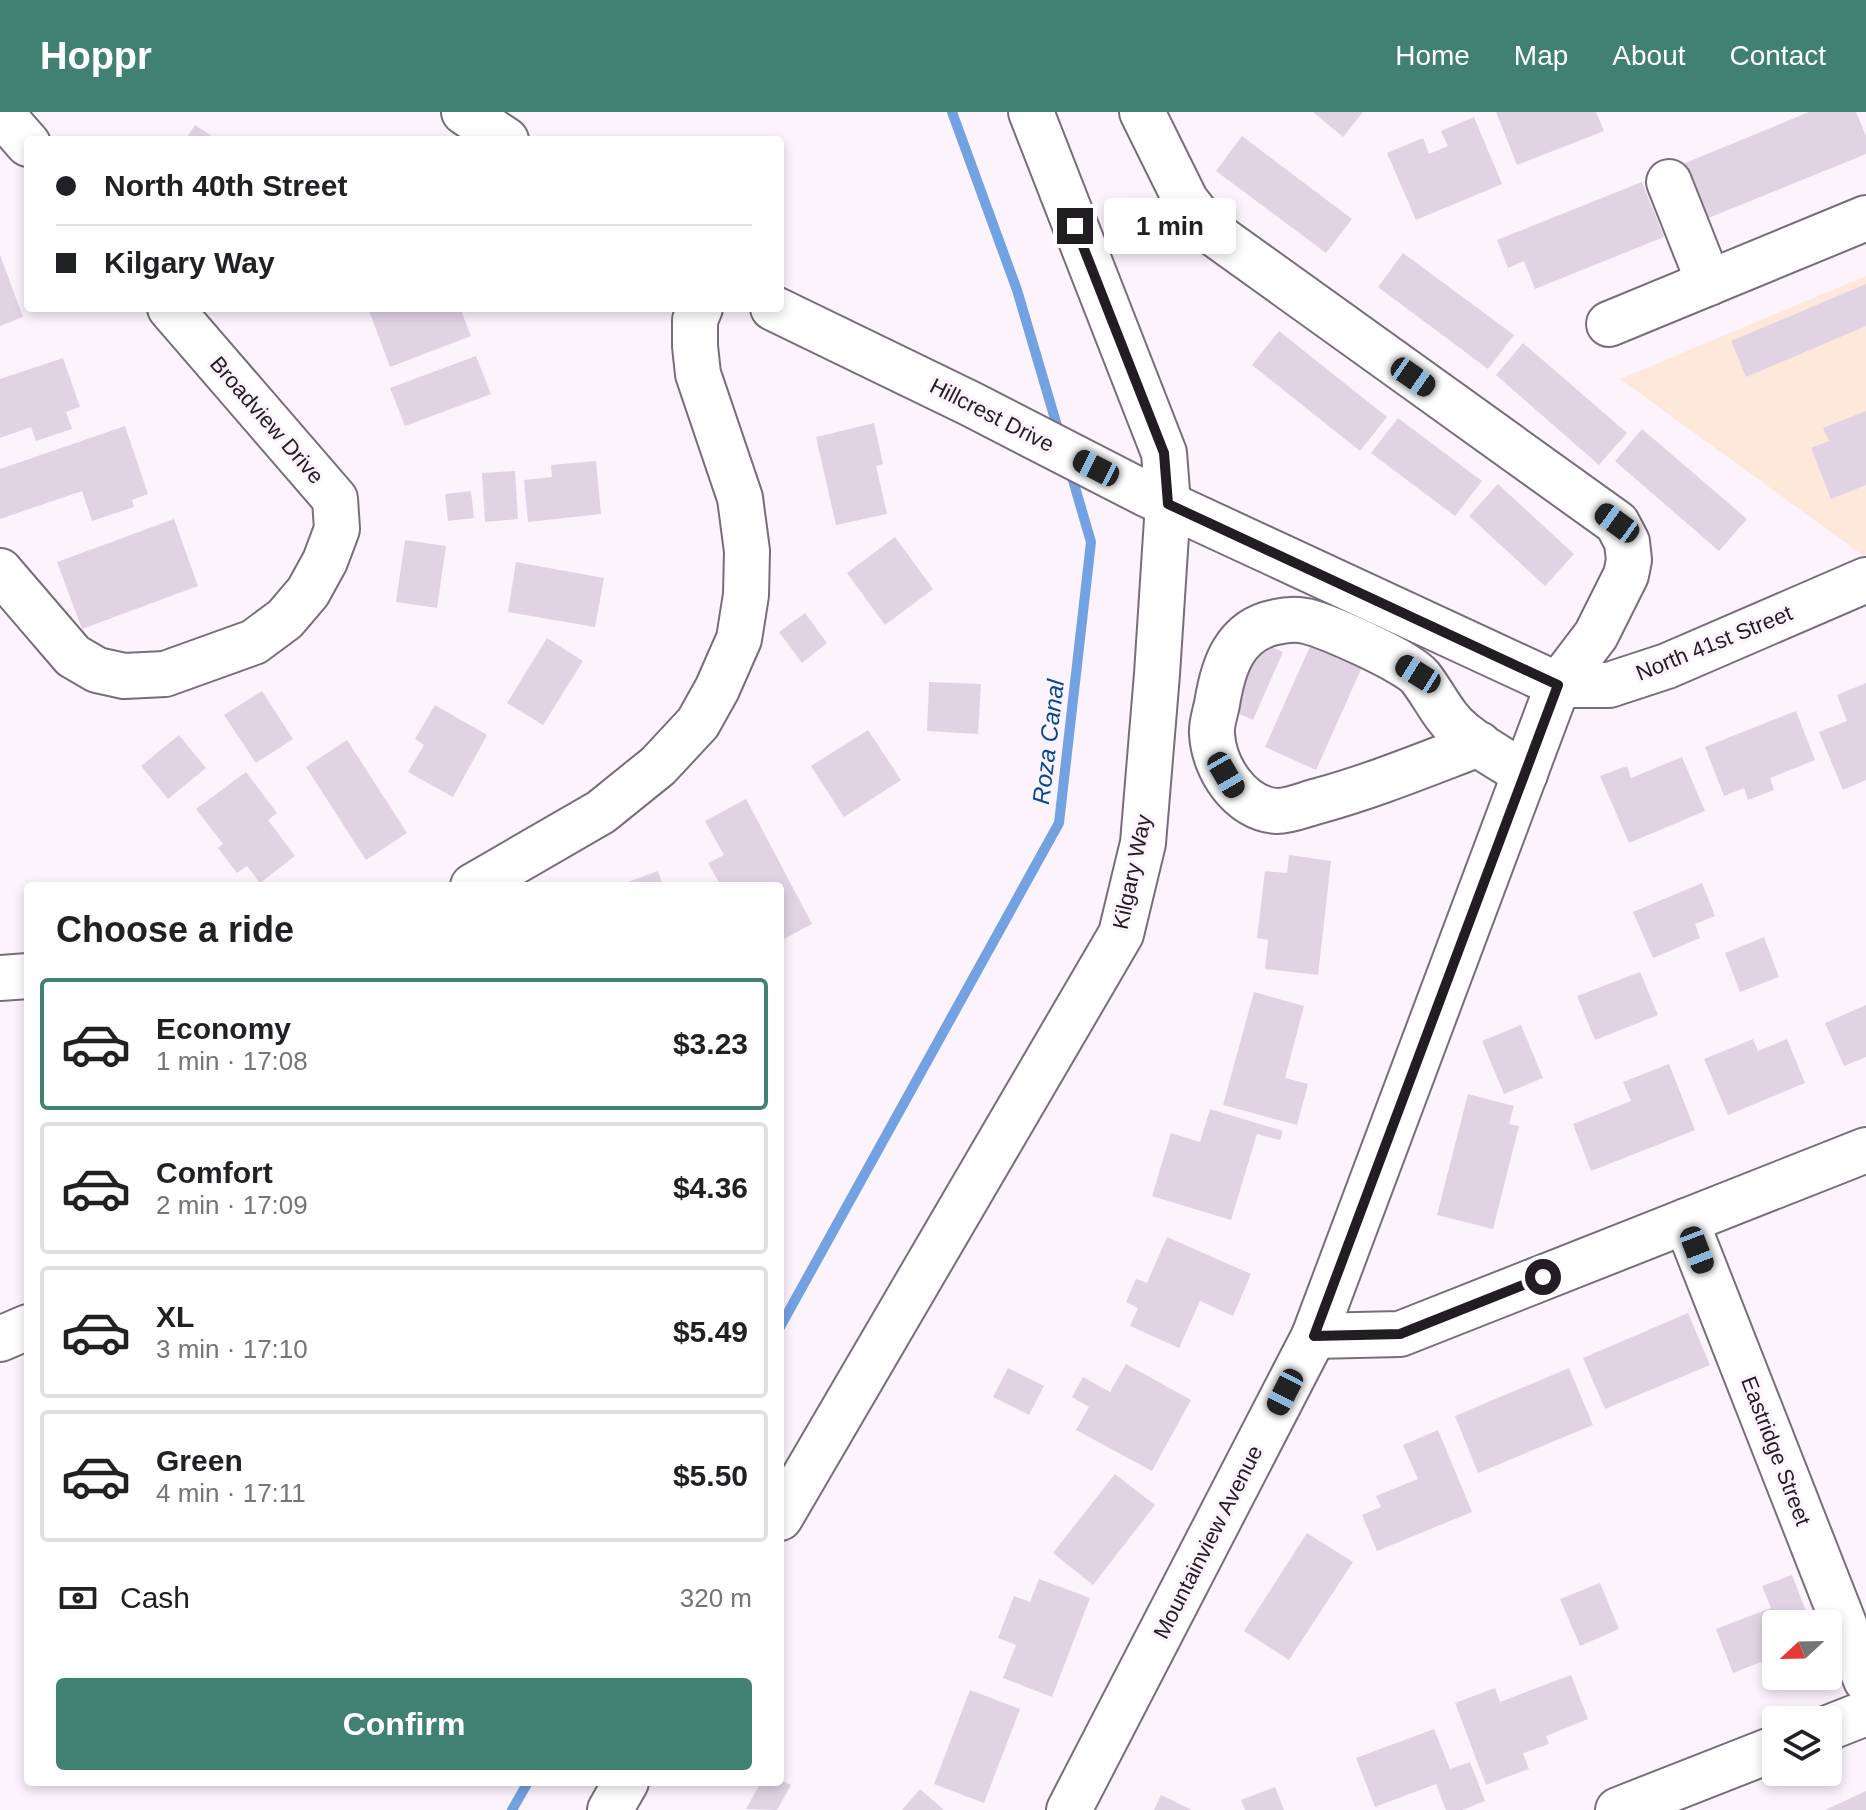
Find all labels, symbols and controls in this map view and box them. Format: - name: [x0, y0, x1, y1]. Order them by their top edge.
- text: Hoppr: [40, 35, 152, 77]
- text: Home: [1395, 40, 1470, 71]
- text: Map: [1514, 40, 1568, 71]
- text: About: [1612, 40, 1686, 71]
- text: Contact: [1730, 40, 1826, 71]
- text: North 40th Street: [104, 169, 347, 202]
- callout: 1 min: [1103, 198, 1235, 254]
- route end: [1057, 208, 1093, 244]
- text: 1 min: [1136, 211, 1204, 241]
- text: Kilgary Way: [104, 246, 275, 279]
- street label: Broadview Drive: [205, 351, 329, 489]
- car: [1386, 353, 1440, 401]
- street label: Hillcrest Drive: [926, 373, 1058, 457]
- car: [1069, 446, 1123, 490]
- car: [1591, 499, 1643, 547]
- street label: North 41st Street: [1632, 600, 1796, 686]
- car: [1391, 651, 1445, 697]
- water label: Roza Canal: [1027, 677, 1069, 806]
- car: [1204, 748, 1248, 802]
- street label: Kilgary Way: [1108, 812, 1156, 932]
- text: Choose a ride: [56, 909, 294, 950]
- icon: car: [60, 1008, 132, 1080]
- text: Economy: [156, 1012, 291, 1045]
- text: $3.23: [673, 1027, 748, 1060]
- text: 1 min · 17:08: [156, 1046, 308, 1076]
- icon: car: [60, 1152, 132, 1224]
- text: Comfort: [156, 1156, 273, 1189]
- text: $4.36: [673, 1171, 748, 1204]
- text: 2 min · 17:09: [156, 1190, 308, 1220]
- car: [1677, 1223, 1717, 1277]
- route start: [1525, 1259, 1561, 1295]
- icon: car: [60, 1296, 132, 1368]
- text: XL: [156, 1300, 194, 1333]
- text: $5.49: [673, 1315, 748, 1348]
- text: 3 min · 17:10: [156, 1334, 308, 1364]
- car: [1263, 1365, 1307, 1419]
- street label: Eastridge Street: [1736, 1373, 1816, 1529]
- icon: car: [60, 1440, 132, 1512]
- street label: Mountainview Avenue: [1148, 1441, 1268, 1643]
- text: Green: [156, 1444, 243, 1477]
- text: $5.50: [673, 1459, 748, 1492]
- text: 4 min · 17:11: [156, 1478, 306, 1508]
- icon: cash: [56, 1576, 100, 1620]
- text: Cash: [120, 1581, 190, 1614]
- text: 320 m: [680, 1583, 752, 1613]
- north arrow: [1762, 1610, 1842, 1690]
- map controls: [1762, 1610, 1842, 1786]
- button: Confirm: [56, 1678, 752, 1770]
- button: layers: [1762, 1706, 1842, 1786]

